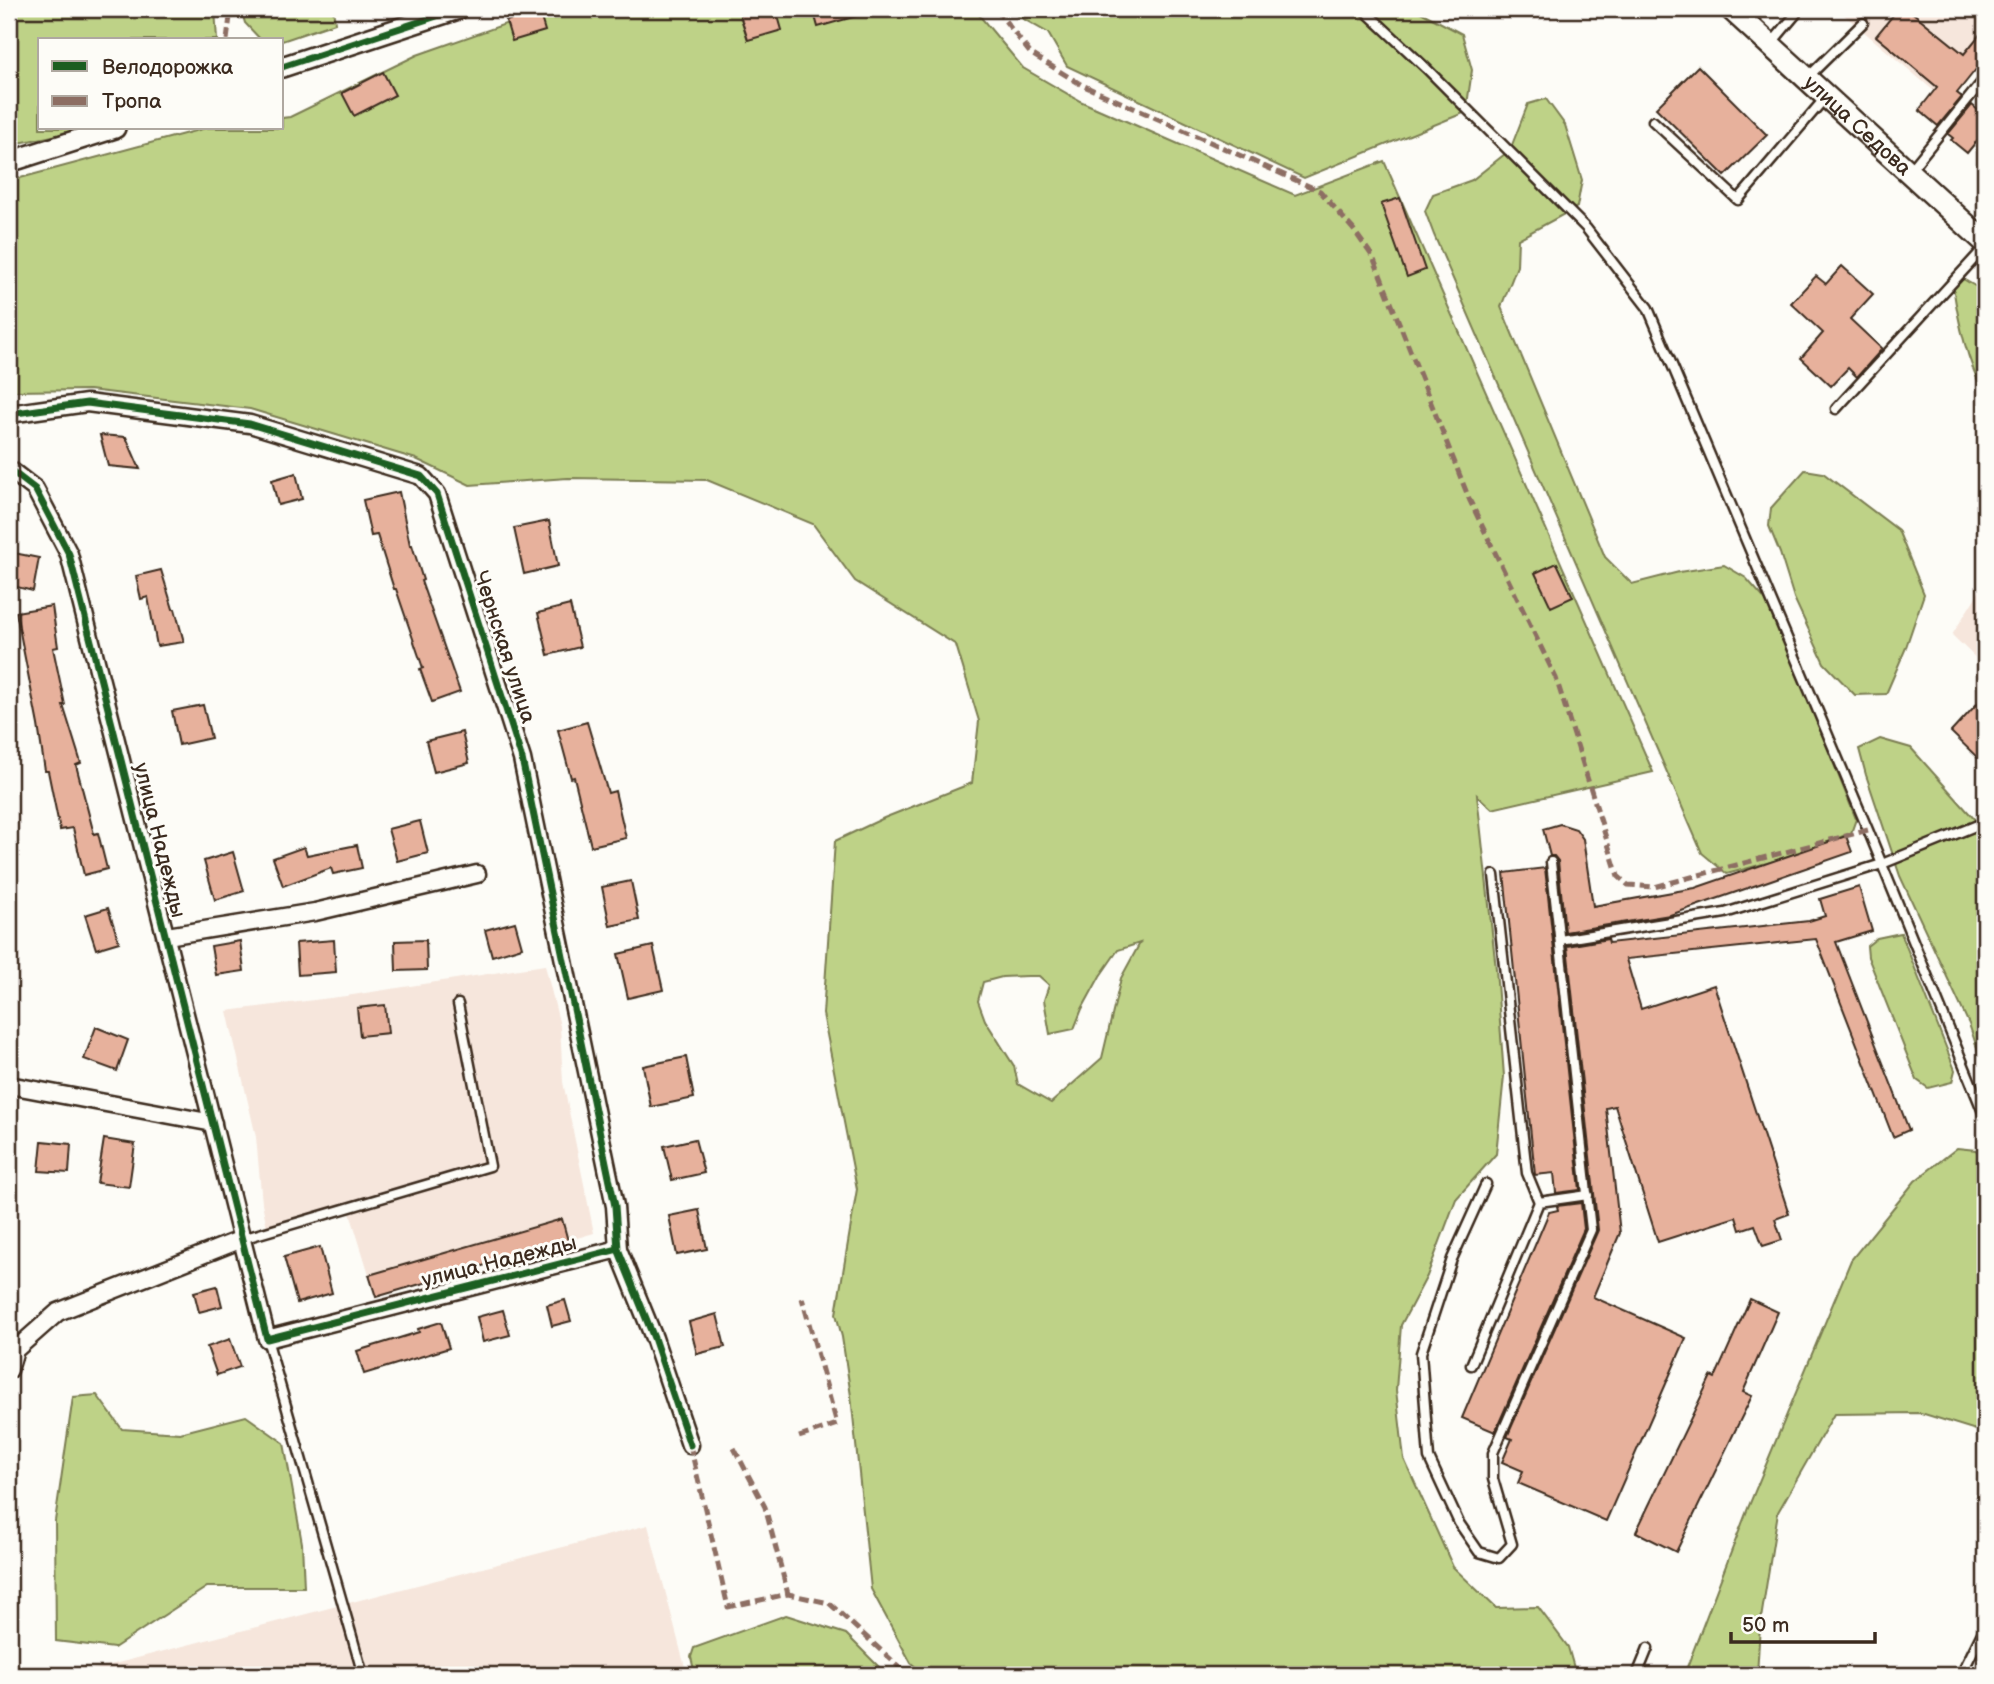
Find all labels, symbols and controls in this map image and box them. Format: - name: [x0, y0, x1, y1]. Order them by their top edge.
- legend: [38, 38, 284, 130]
- text: Велодорожка: [102, 55, 234, 80]
- street label: улица Седова: [1799, 70, 1917, 182]
- text: Тропа: [102, 89, 162, 114]
- street label: Чернская улица: [468, 568, 541, 727]
- street label: улица Надежды: [128, 760, 191, 920]
- street label: улица Надежды: [419, 1230, 579, 1293]
- scale bar: [1731, 1600, 1875, 1644]
- text: 50 m: [1742, 1613, 1789, 1638]

